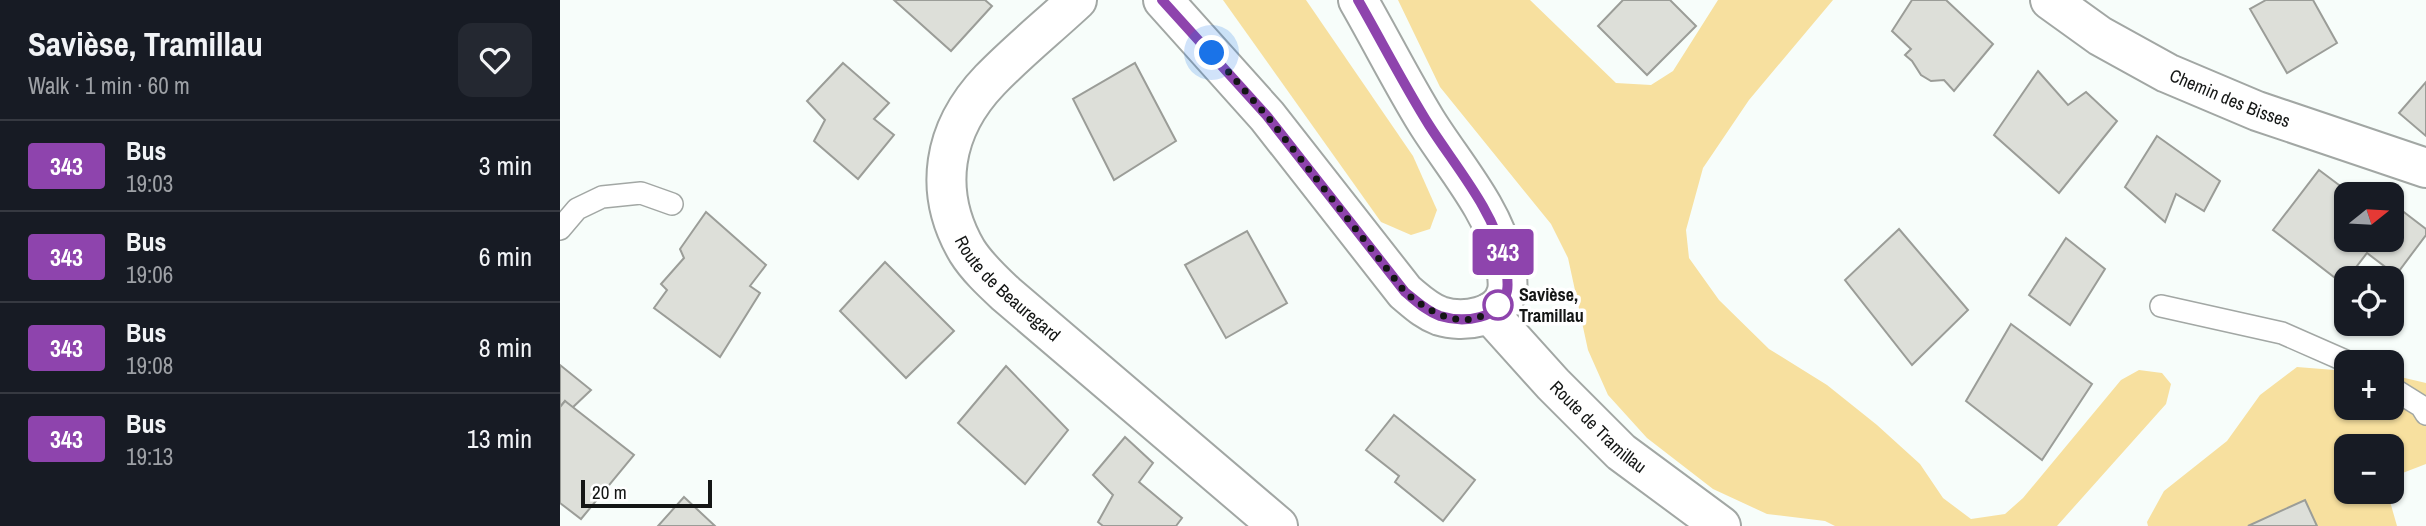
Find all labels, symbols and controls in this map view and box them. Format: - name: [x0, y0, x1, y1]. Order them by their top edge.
- text: Savièse, Tramillau: [28, 22, 263, 66]
- button: heart: [458, 23, 532, 97]
- your location: [1194, 35, 1229, 70]
- street label: Chemin des Bisses: [2166, 62, 2294, 133]
- text: Walk · 1 min · 60 m: [28, 70, 190, 101]
- text: Bus: [126, 133, 166, 168]
- text: 3 min: [479, 148, 532, 183]
- text: 343: [50, 150, 83, 182]
- text: 19:03: [126, 168, 173, 199]
- north arrow: [2334, 182, 2404, 252]
- map controls: [2334, 182, 2404, 504]
- text: Bus: [126, 224, 166, 259]
- line badge: 343: [1463, 229, 1543, 275]
- street label: Route de Beauregard: [949, 231, 1066, 347]
- text: 343: [1487, 236, 1519, 268]
- text: 6 min: [479, 239, 532, 274]
- text: 343: [50, 241, 83, 273]
- text: 19:06: [126, 259, 173, 290]
- button: locate: [2334, 266, 2404, 336]
- place label: Savièse, Tramillau: [1519, 282, 1584, 328]
- marker: Savièse, Tramillau: [1483, 290, 1513, 320]
- text: Bus: [126, 315, 166, 350]
- text: 8 min: [479, 330, 532, 365]
- text: 343: [50, 332, 83, 364]
- text: 19:08: [126, 350, 173, 381]
- button: +: [2334, 350, 2404, 420]
- street label: Route de Tramillau: [1545, 375, 1652, 479]
- text: Bus: [126, 406, 166, 441]
- text: 13 min: [467, 421, 532, 456]
- text: 343: [50, 423, 83, 455]
- button: −: [2334, 434, 2404, 504]
- text: 19:13: [126, 441, 173, 472]
- scale bar: [581, 477, 712, 509]
- text: 20 m: [592, 479, 627, 505]

